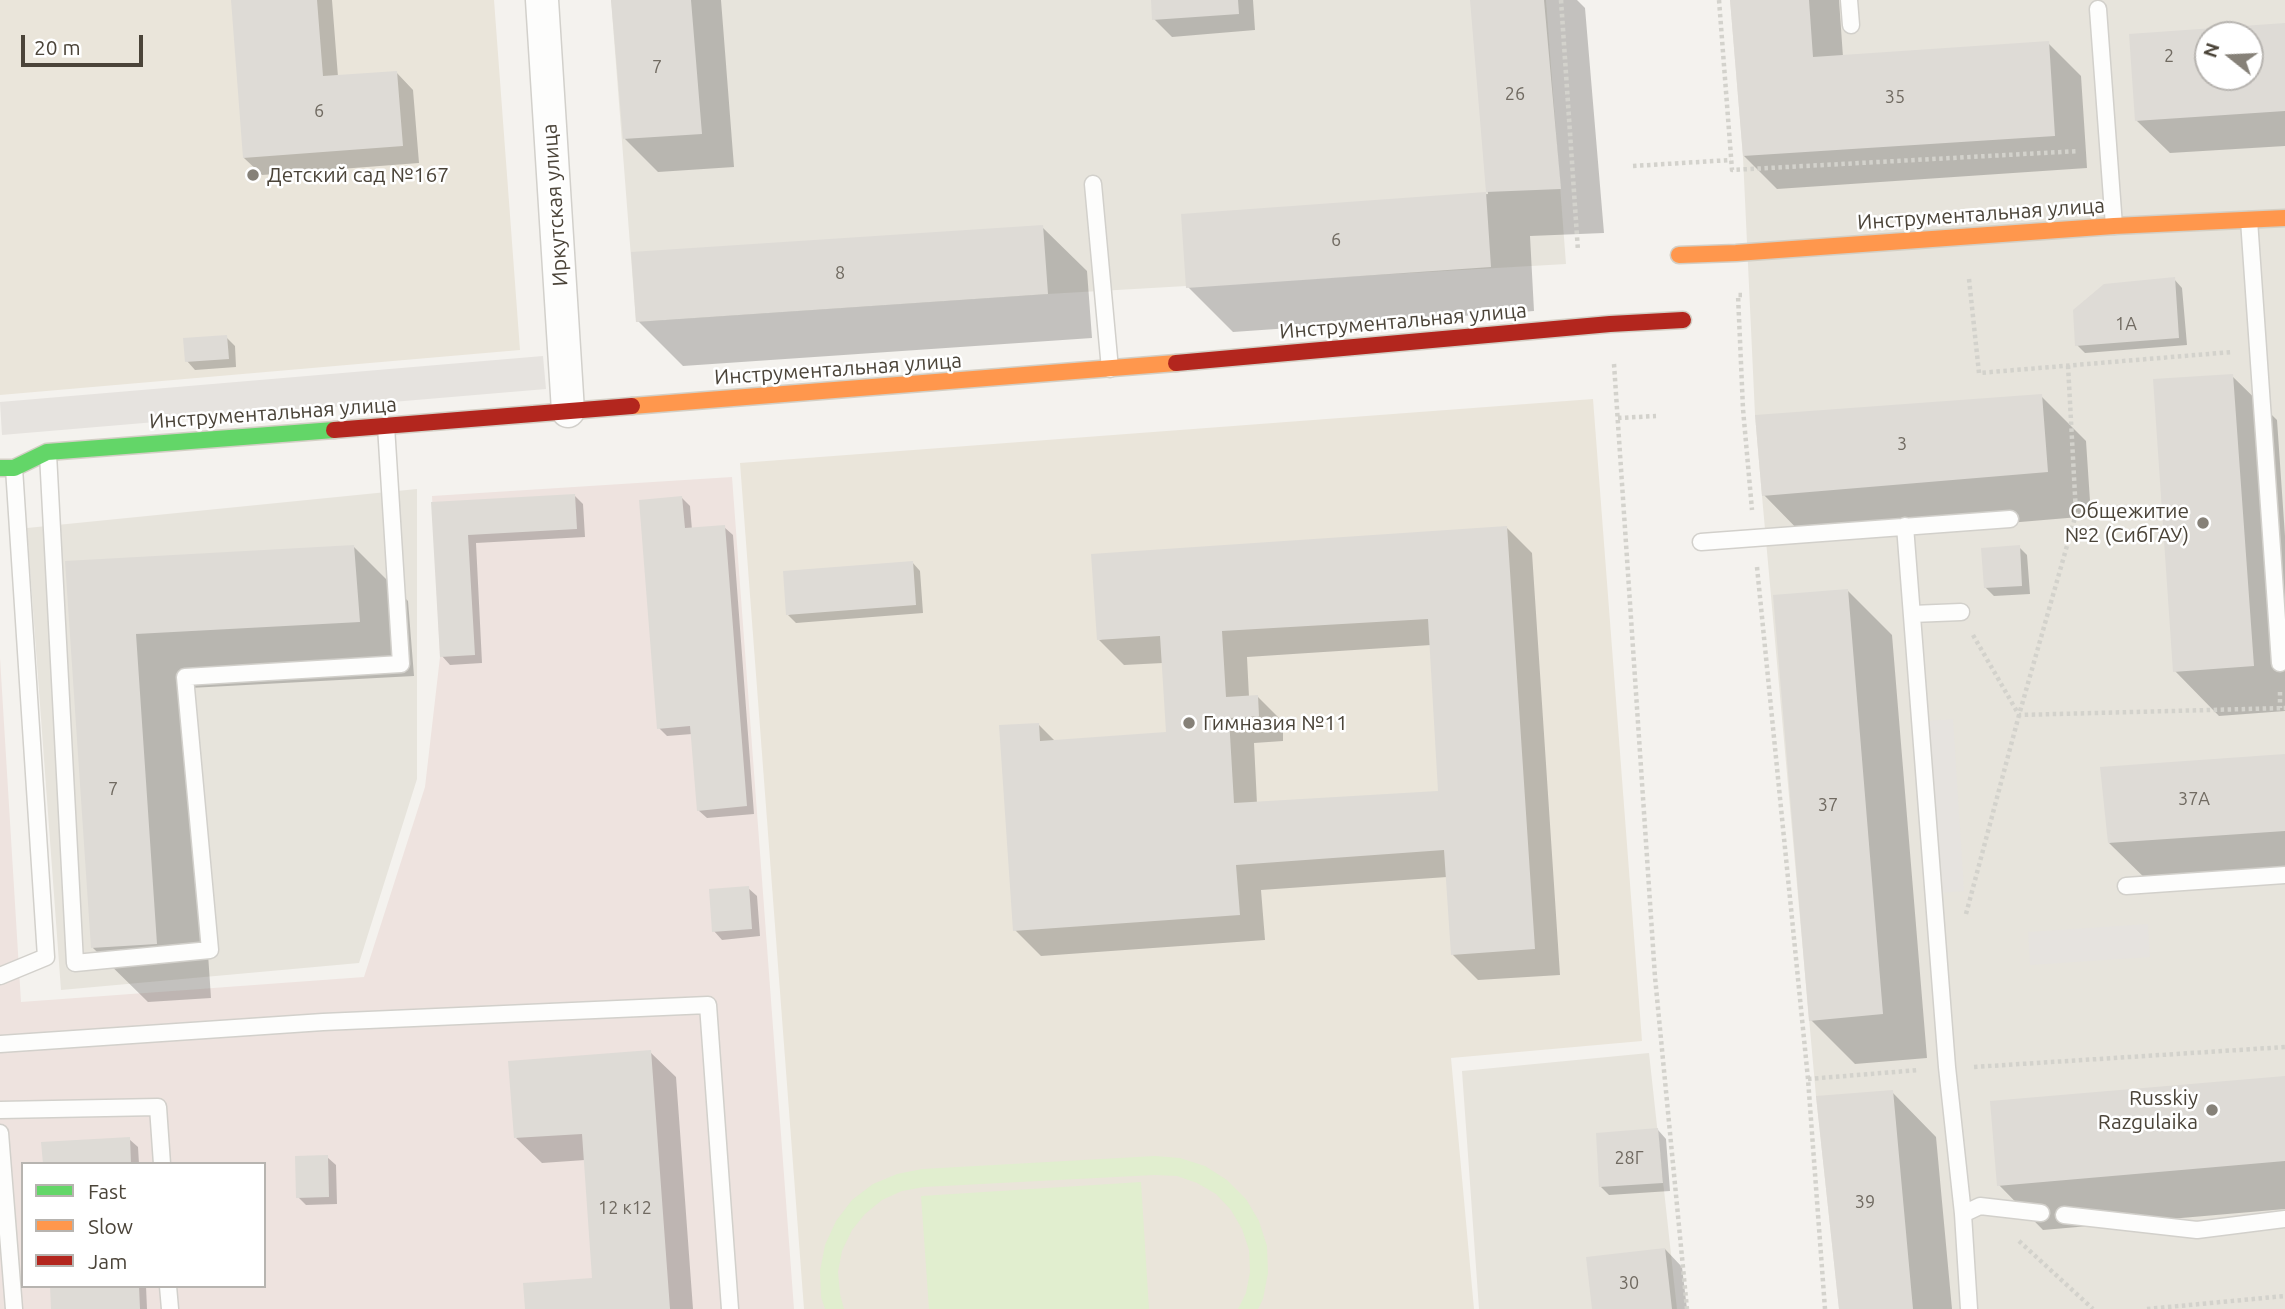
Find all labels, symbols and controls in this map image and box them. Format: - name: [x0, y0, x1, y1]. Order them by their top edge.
- scale bar: [24, 21, 147, 65]
- north arrow: [2194, 21, 2264, 91]
- text: 20 m: [34, 35, 81, 59]
- text: N: [2198, 40, 2224, 60]
- house number: 2: [2164, 45, 2174, 67]
- house number: 7: [652, 56, 662, 78]
- house number: 26: [1505, 83, 1525, 105]
- house number: 35: [1885, 86, 1905, 108]
- house number: 6: [314, 100, 324, 122]
- street label: Иркутская улица: [537, 123, 573, 287]
- place label: Детский сад №167: [267, 162, 449, 188]
- marker: Детский сад №167: [245, 167, 261, 183]
- street label: Инструментальная улица: [1856, 193, 2106, 235]
- house number: 6: [1331, 229, 1341, 251]
- house number: 8: [835, 262, 845, 284]
- street label: Инструментальная улица: [1278, 298, 1528, 344]
- house number: 1А: [2115, 313, 2137, 335]
- street label: Инструментальная улица: [713, 348, 963, 390]
- street label: Инструментальная улица: [148, 392, 398, 434]
- house number: 3: [1897, 433, 1907, 455]
- place label: Общежитие №2 (СибГАУ): [2065, 498, 2189, 548]
- marker: Общежитие №2 (СибГАУ): [2195, 515, 2211, 531]
- place label: Гимназия №11: [1203, 710, 1348, 736]
- marker: Гимназия №11: [1181, 715, 1197, 731]
- house number: 7: [108, 778, 118, 800]
- house number: 37А: [2178, 788, 2210, 810]
- house number: 37: [1818, 794, 1838, 816]
- place label: Russkiy Razgulaika: [2098, 1085, 2198, 1135]
- marker: Russkiy Razgulaika: [2204, 1102, 2220, 1118]
- house number: 28Г: [1614, 1147, 1644, 1169]
- legend: [21, 1162, 266, 1288]
- text: Fast: [88, 1179, 126, 1203]
- house number: 39: [1855, 1191, 1875, 1213]
- house number: 12 к12: [598, 1197, 652, 1219]
- text: Slow: [88, 1214, 133, 1238]
- text: Jam: [88, 1249, 127, 1273]
- house number: 30: [1619, 1272, 1639, 1294]

